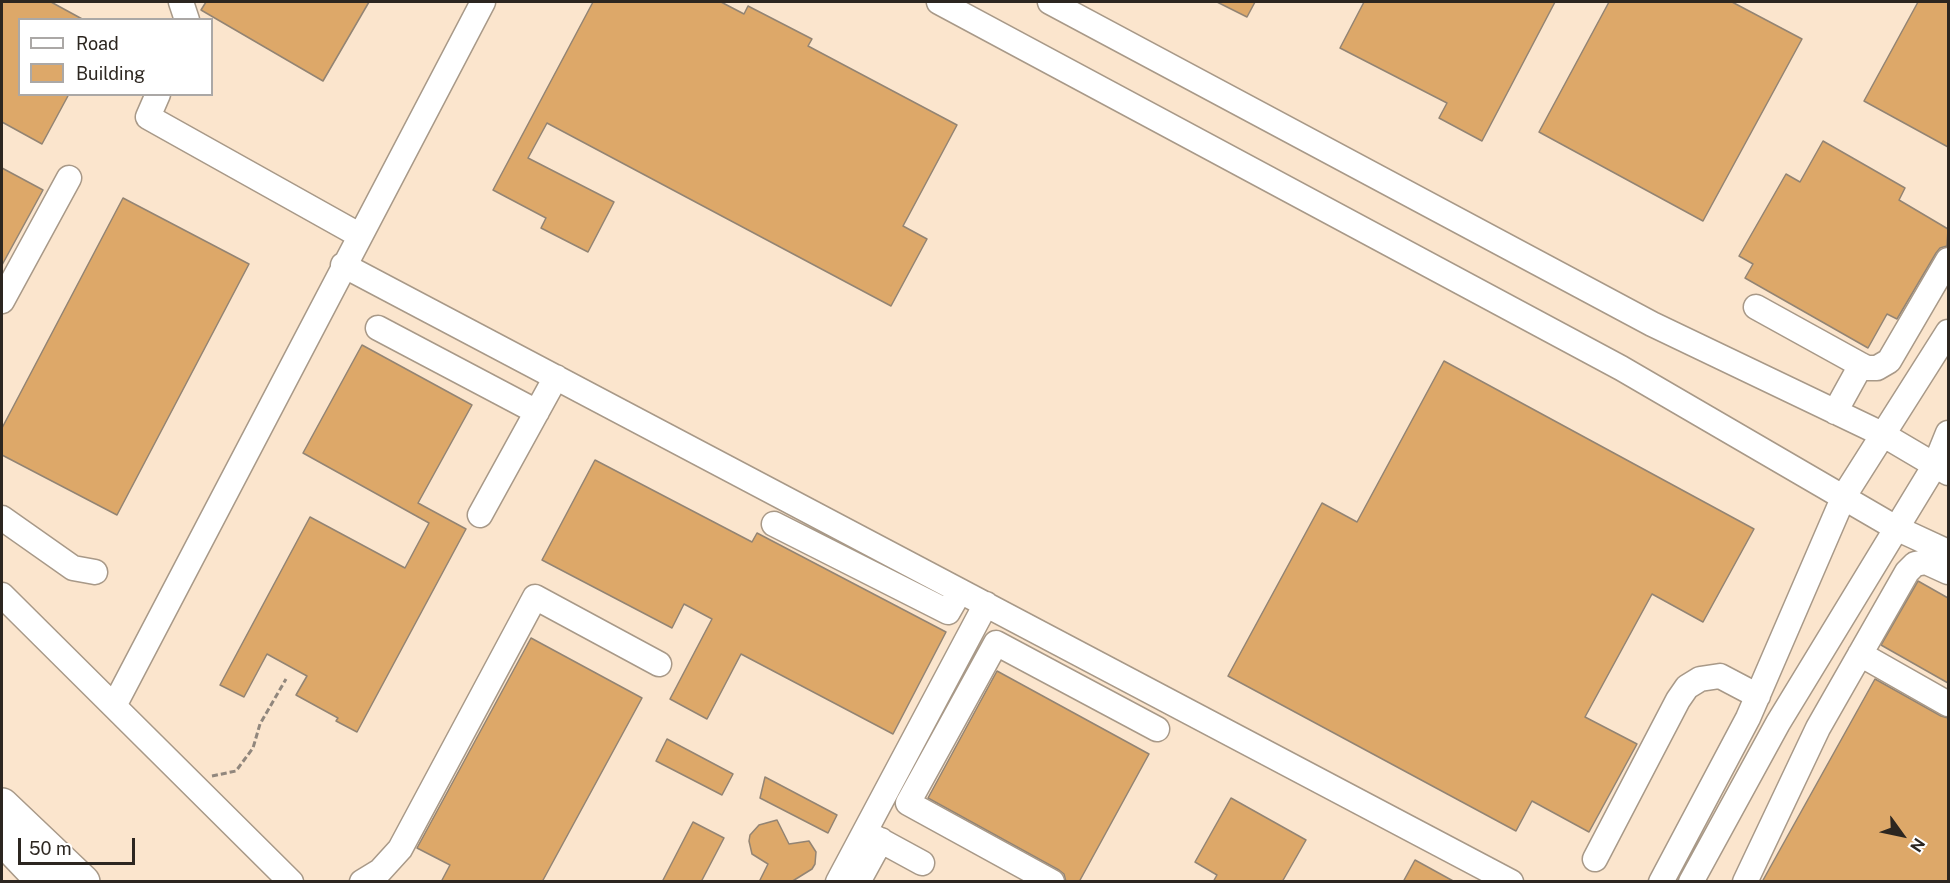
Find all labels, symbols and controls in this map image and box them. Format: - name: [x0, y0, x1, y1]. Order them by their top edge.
- legend: [18, 18, 213, 96]
- text: Road: [76, 33, 119, 54]
- text: Building: [76, 63, 145, 84]
- north arrow: [1872, 805, 1932, 865]
- scale bar: [21, 826, 138, 864]
- text: N: [1906, 835, 1929, 855]
- text: 50 m: [29, 838, 72, 859]

